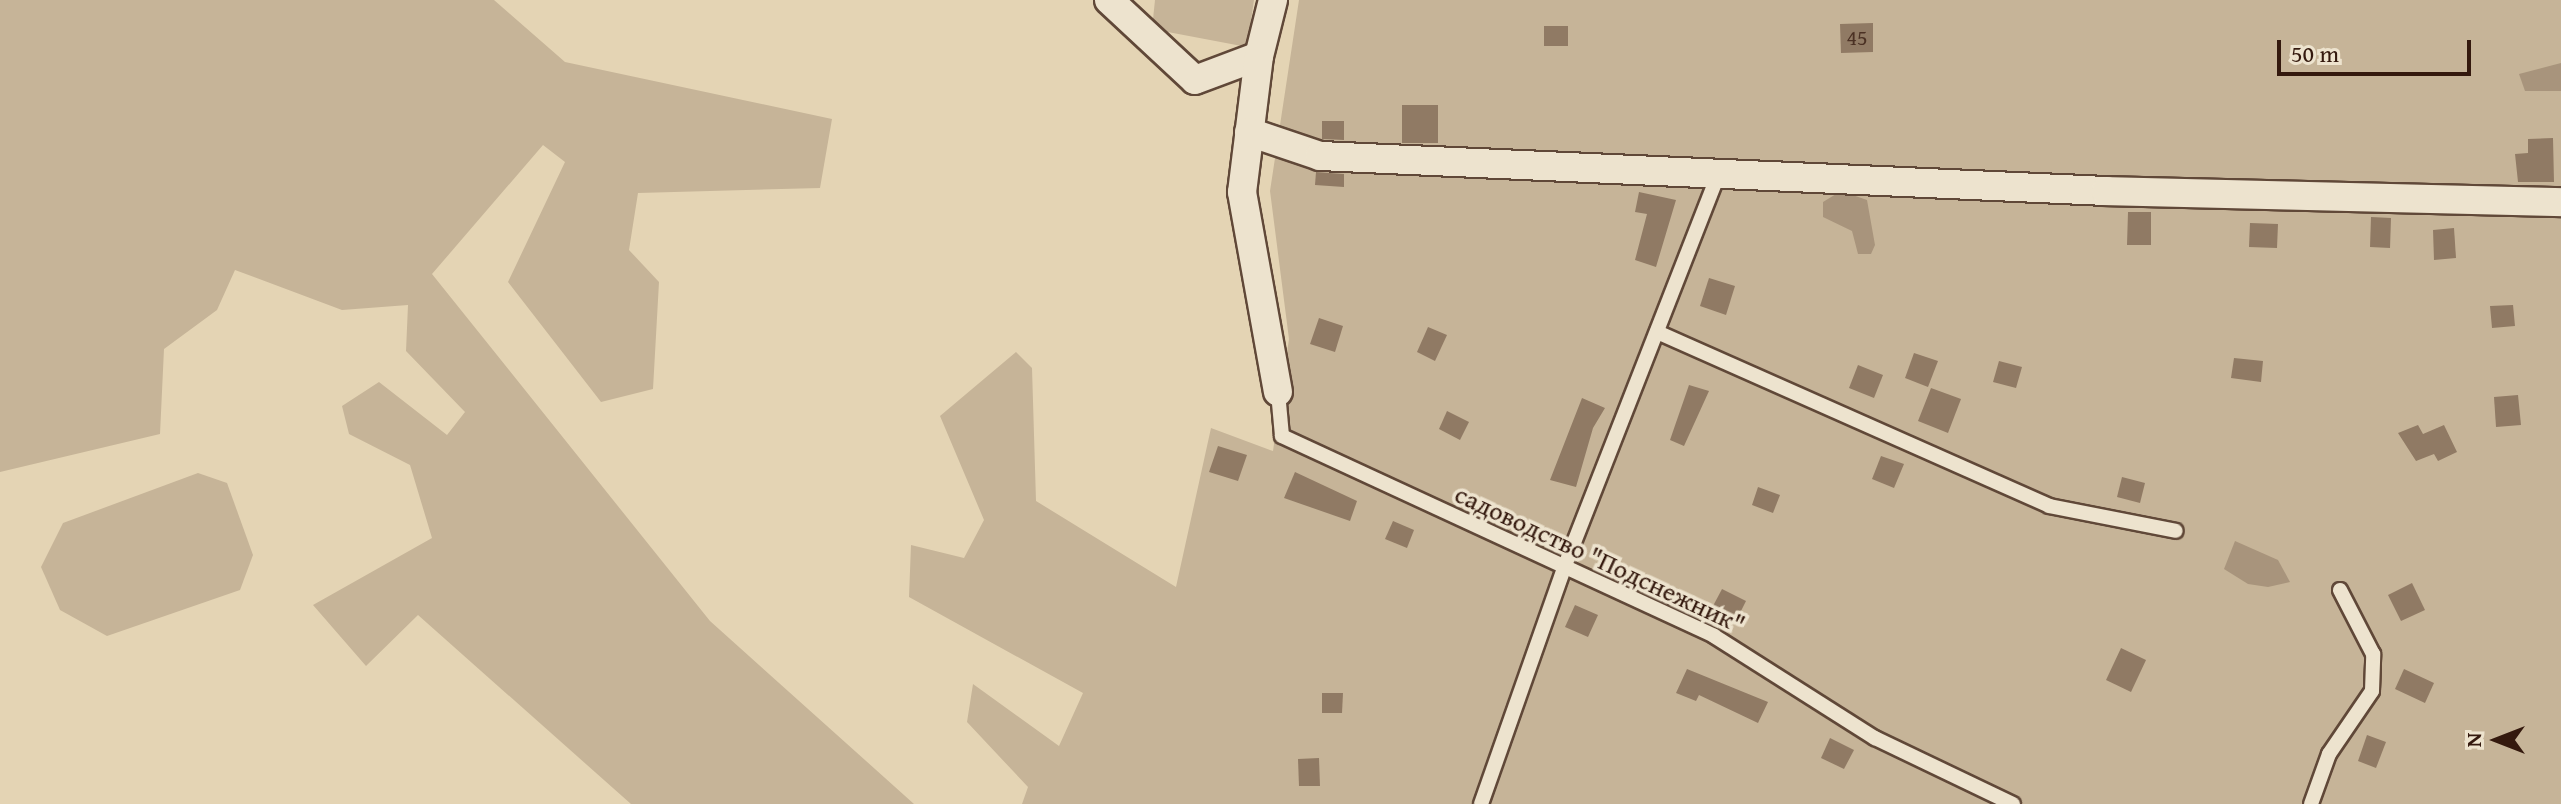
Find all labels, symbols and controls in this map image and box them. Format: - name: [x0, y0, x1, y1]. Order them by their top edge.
- scale bar: [2281, 24, 2475, 74]
- house number: 45: [1846, 25, 1868, 51]
- text: 50 m: [2291, 36, 2339, 71]
- street label: садоводство "Подснежник": [1450, 478, 1750, 640]
- north arrow: [2457, 700, 2537, 780]
- text: N: [2457, 733, 2489, 747]

